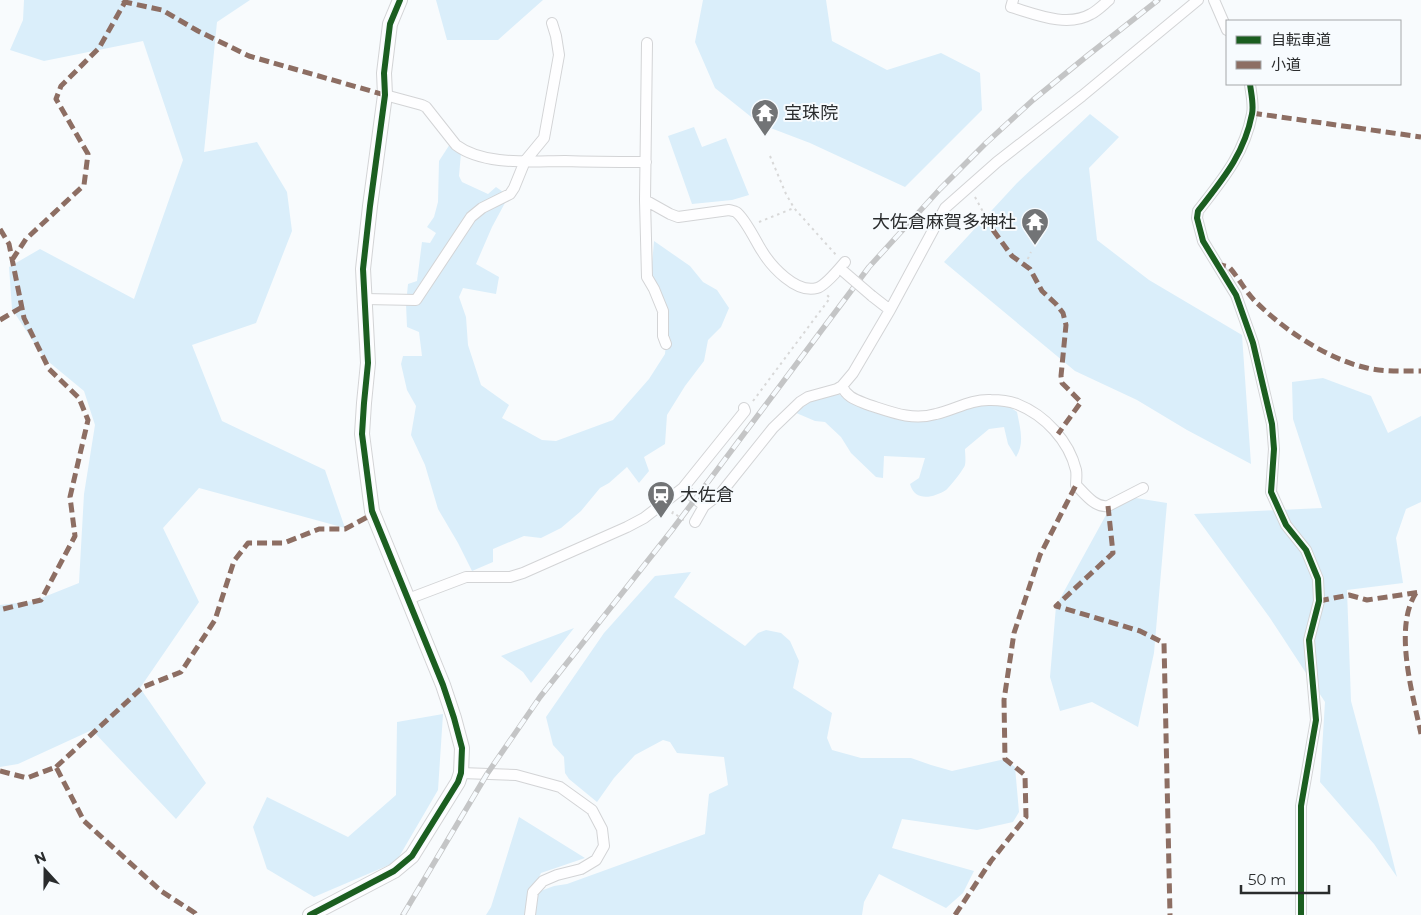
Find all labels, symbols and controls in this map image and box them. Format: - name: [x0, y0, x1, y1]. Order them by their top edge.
- legend: [1226, 20, 1401, 85]
- text: 自転車道: [1271, 30, 1331, 49]
- text: 小道: [1271, 55, 1301, 74]
- temple icon: 宝珠院: [750, 98, 780, 137]
- place label: 宝珠院: [784, 102, 838, 124]
- temple icon: 大佐倉麻賀多神社: [1020, 207, 1050, 246]
- place label: 大佐倉麻賀多神社: [872, 211, 1016, 233]
- station icon: 大佐倉: [646, 480, 676, 519]
- place label: 大佐倉: [680, 484, 734, 506]
- north arrow: [20, 845, 70, 895]
- text: N: [32, 847, 49, 868]
- scale bar: [1241, 862, 1328, 894]
- text: 50 m: [1248, 870, 1286, 889]

